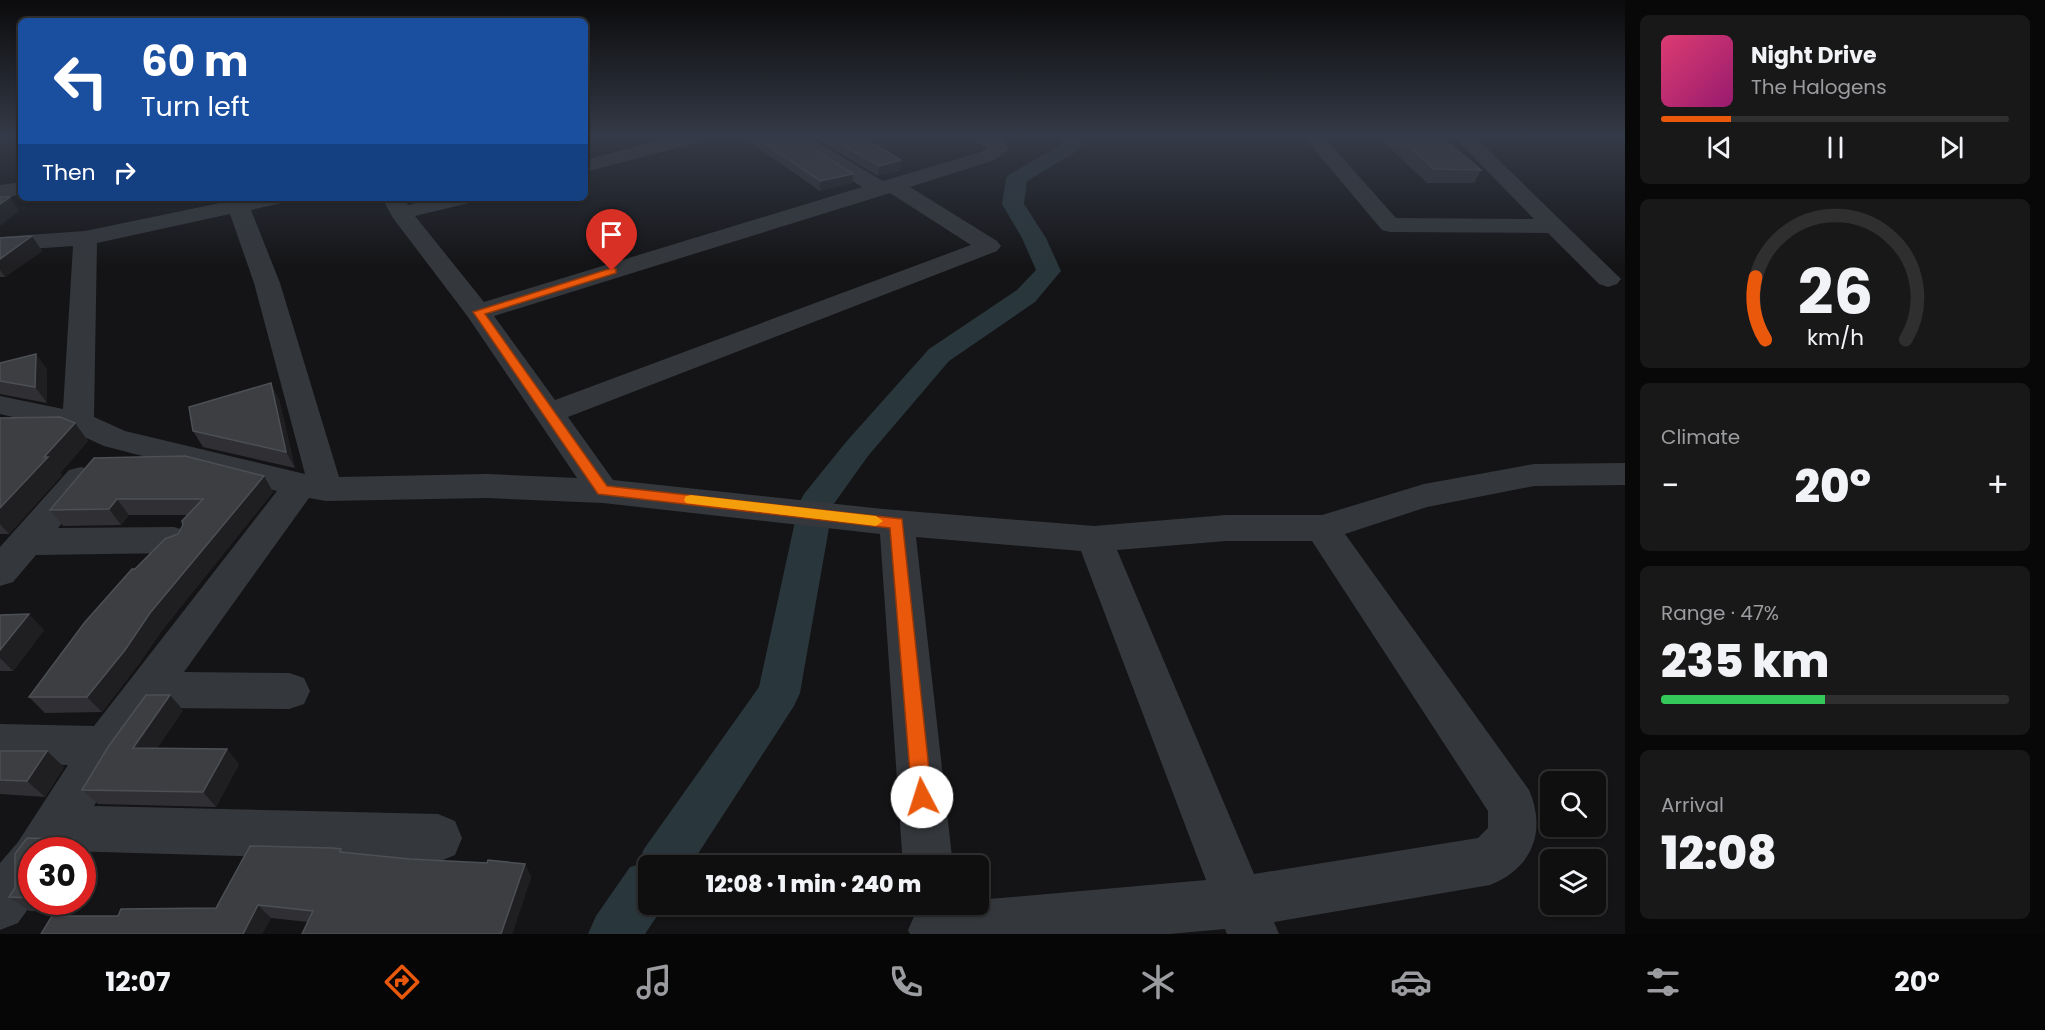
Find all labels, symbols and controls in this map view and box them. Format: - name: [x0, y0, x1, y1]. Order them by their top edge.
- text: 60 m: [141, 32, 249, 91]
- text: Night Drive: [1751, 40, 1877, 71]
- icon: left: [42, 42, 120, 120]
- text: The Halogens: [1751, 73, 1887, 101]
- text: Turn left: [141, 88, 250, 125]
- icon: previous: [1703, 131, 1736, 164]
- icon: pause: [1819, 131, 1852, 164]
- icon: next: [1935, 131, 1968, 164]
- icon: right: [108, 156, 141, 189]
- text: Then: [42, 157, 96, 188]
- pin: [586, 209, 637, 271]
- icon: arrive: [595, 218, 628, 251]
- text: 26: [1797, 248, 1873, 336]
- text: km/h: [1806, 323, 1864, 354]
- text: Climate: [1661, 423, 1740, 451]
- text: 20°: [1794, 455, 1871, 518]
- text: −: [1661, 462, 1679, 509]
- text: +: [1986, 462, 2009, 509]
- text: Range · 47%: [1661, 599, 1779, 627]
- text: 235 km: [1661, 630, 1829, 693]
- position arrow: [890, 765, 954, 829]
- map controls: [1540, 771, 1606, 915]
- button: search: [1540, 771, 1606, 837]
- text: Arrival: [1661, 791, 1724, 819]
- text: 12:08: [1661, 822, 1777, 885]
- speed limit sign: 30: [18, 837, 96, 915]
- button: layers: [1540, 849, 1606, 915]
- text: 12:08 · 1 min · 240 m: [706, 869, 921, 900]
- icon: directions: [381, 961, 423, 1003]
- icon: music: [633, 961, 675, 1003]
- icon: phone: [885, 961, 927, 1003]
- icon: climate: [1137, 961, 1179, 1003]
- icon: car: [1390, 961, 1432, 1003]
- icon: filters: [1642, 961, 1684, 1003]
- text: 12:07: [105, 963, 170, 1000]
- text: 20°: [1894, 963, 1940, 1000]

